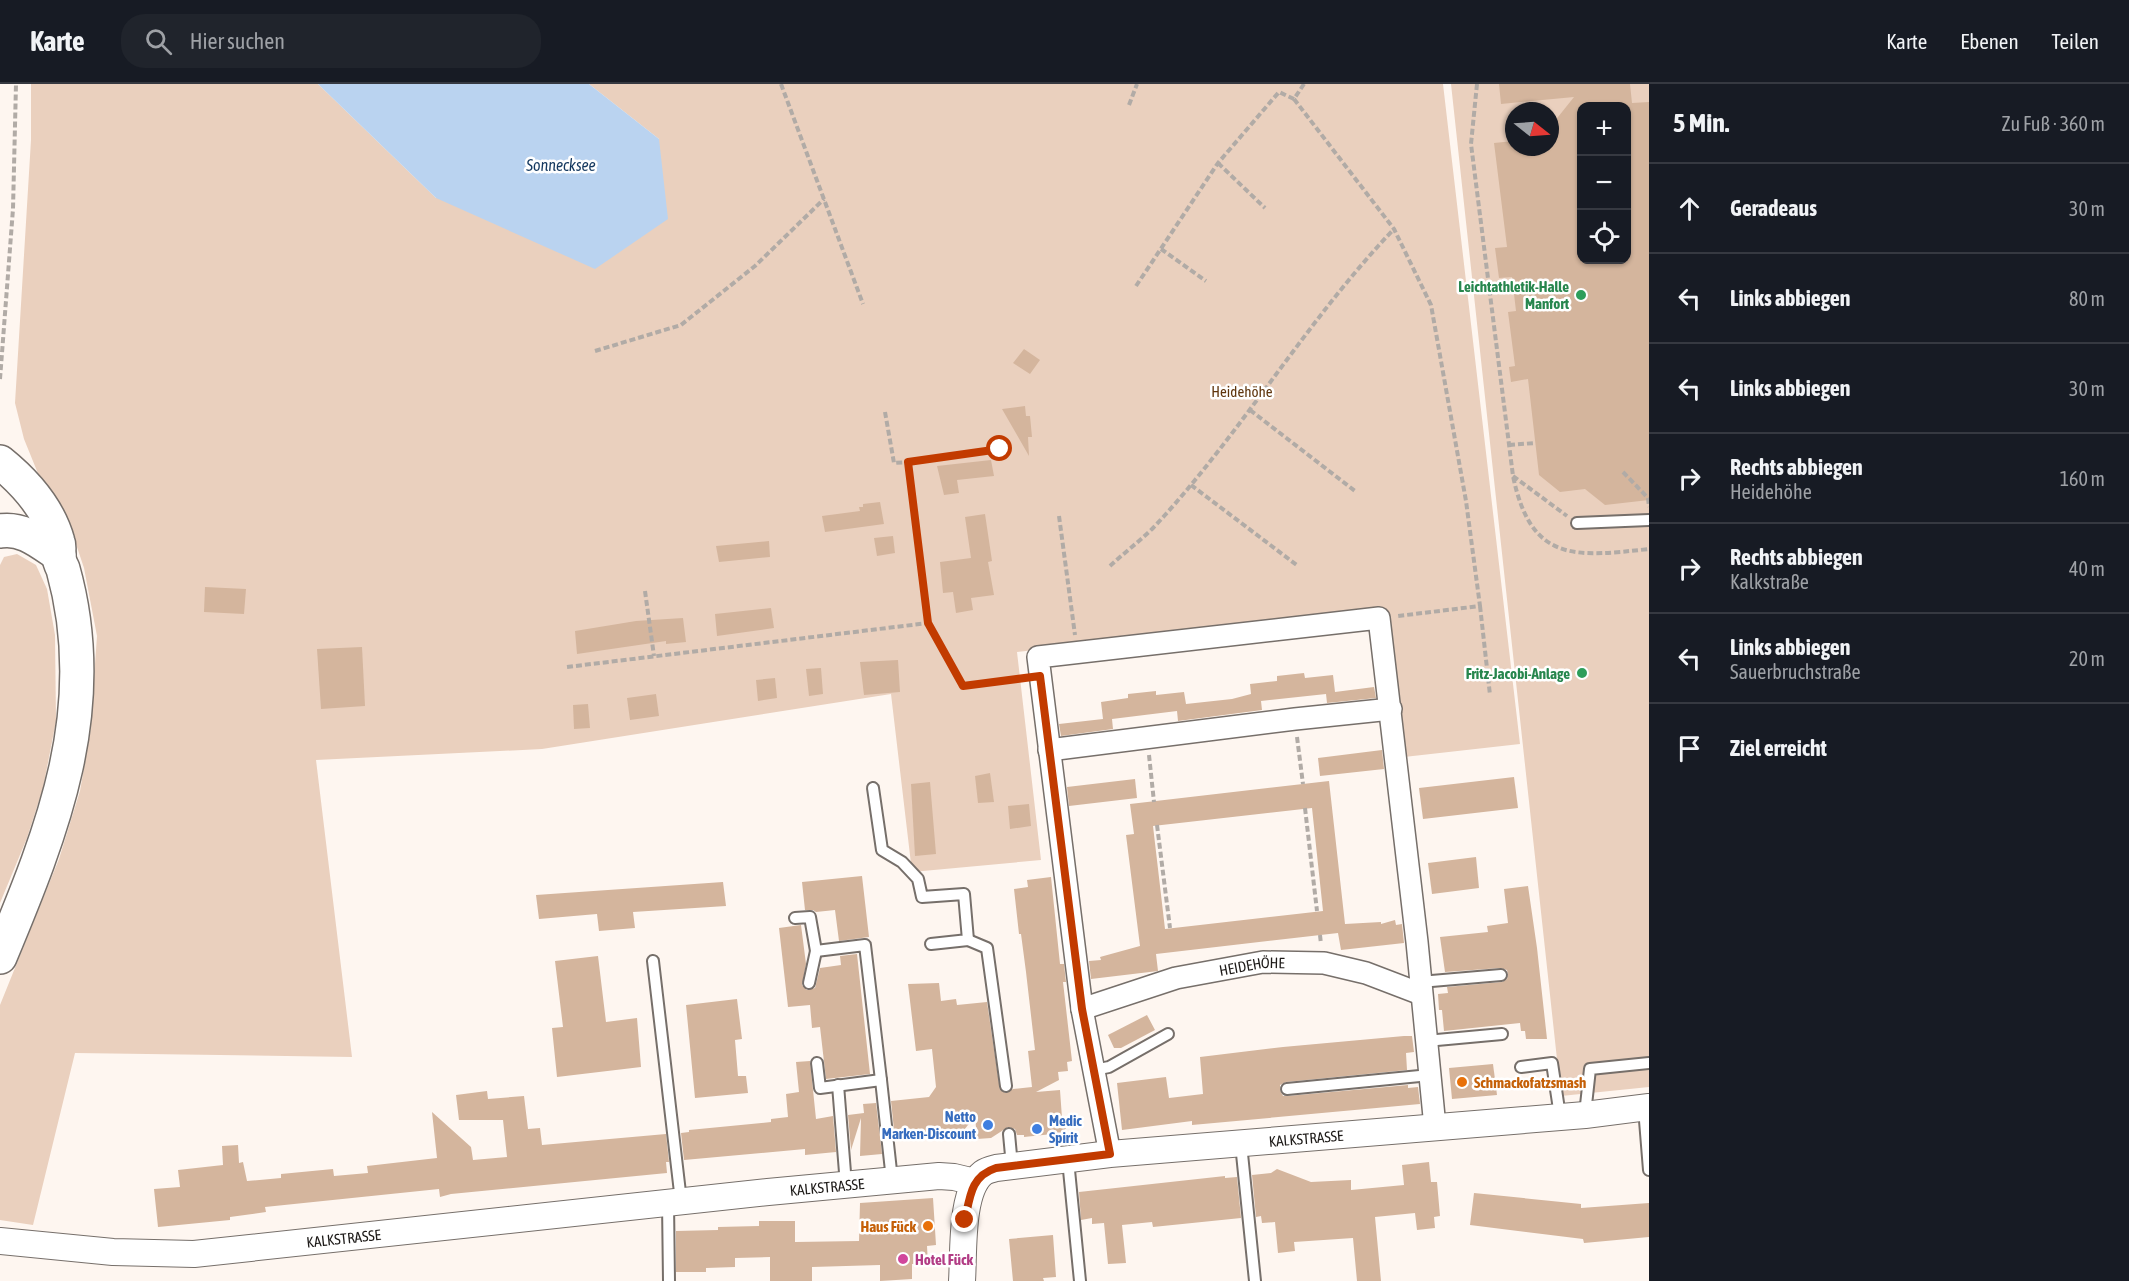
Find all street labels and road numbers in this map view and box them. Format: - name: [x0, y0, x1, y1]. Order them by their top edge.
- street label: HEIDEHÖHE: [1218, 953, 1285, 978]
- street label: KALKSTRASSE: [1268, 1126, 1344, 1149]
- street label: KALKSTRASSE: [789, 1174, 865, 1198]
- street label: KALKSTRASSE: [306, 1225, 382, 1250]

